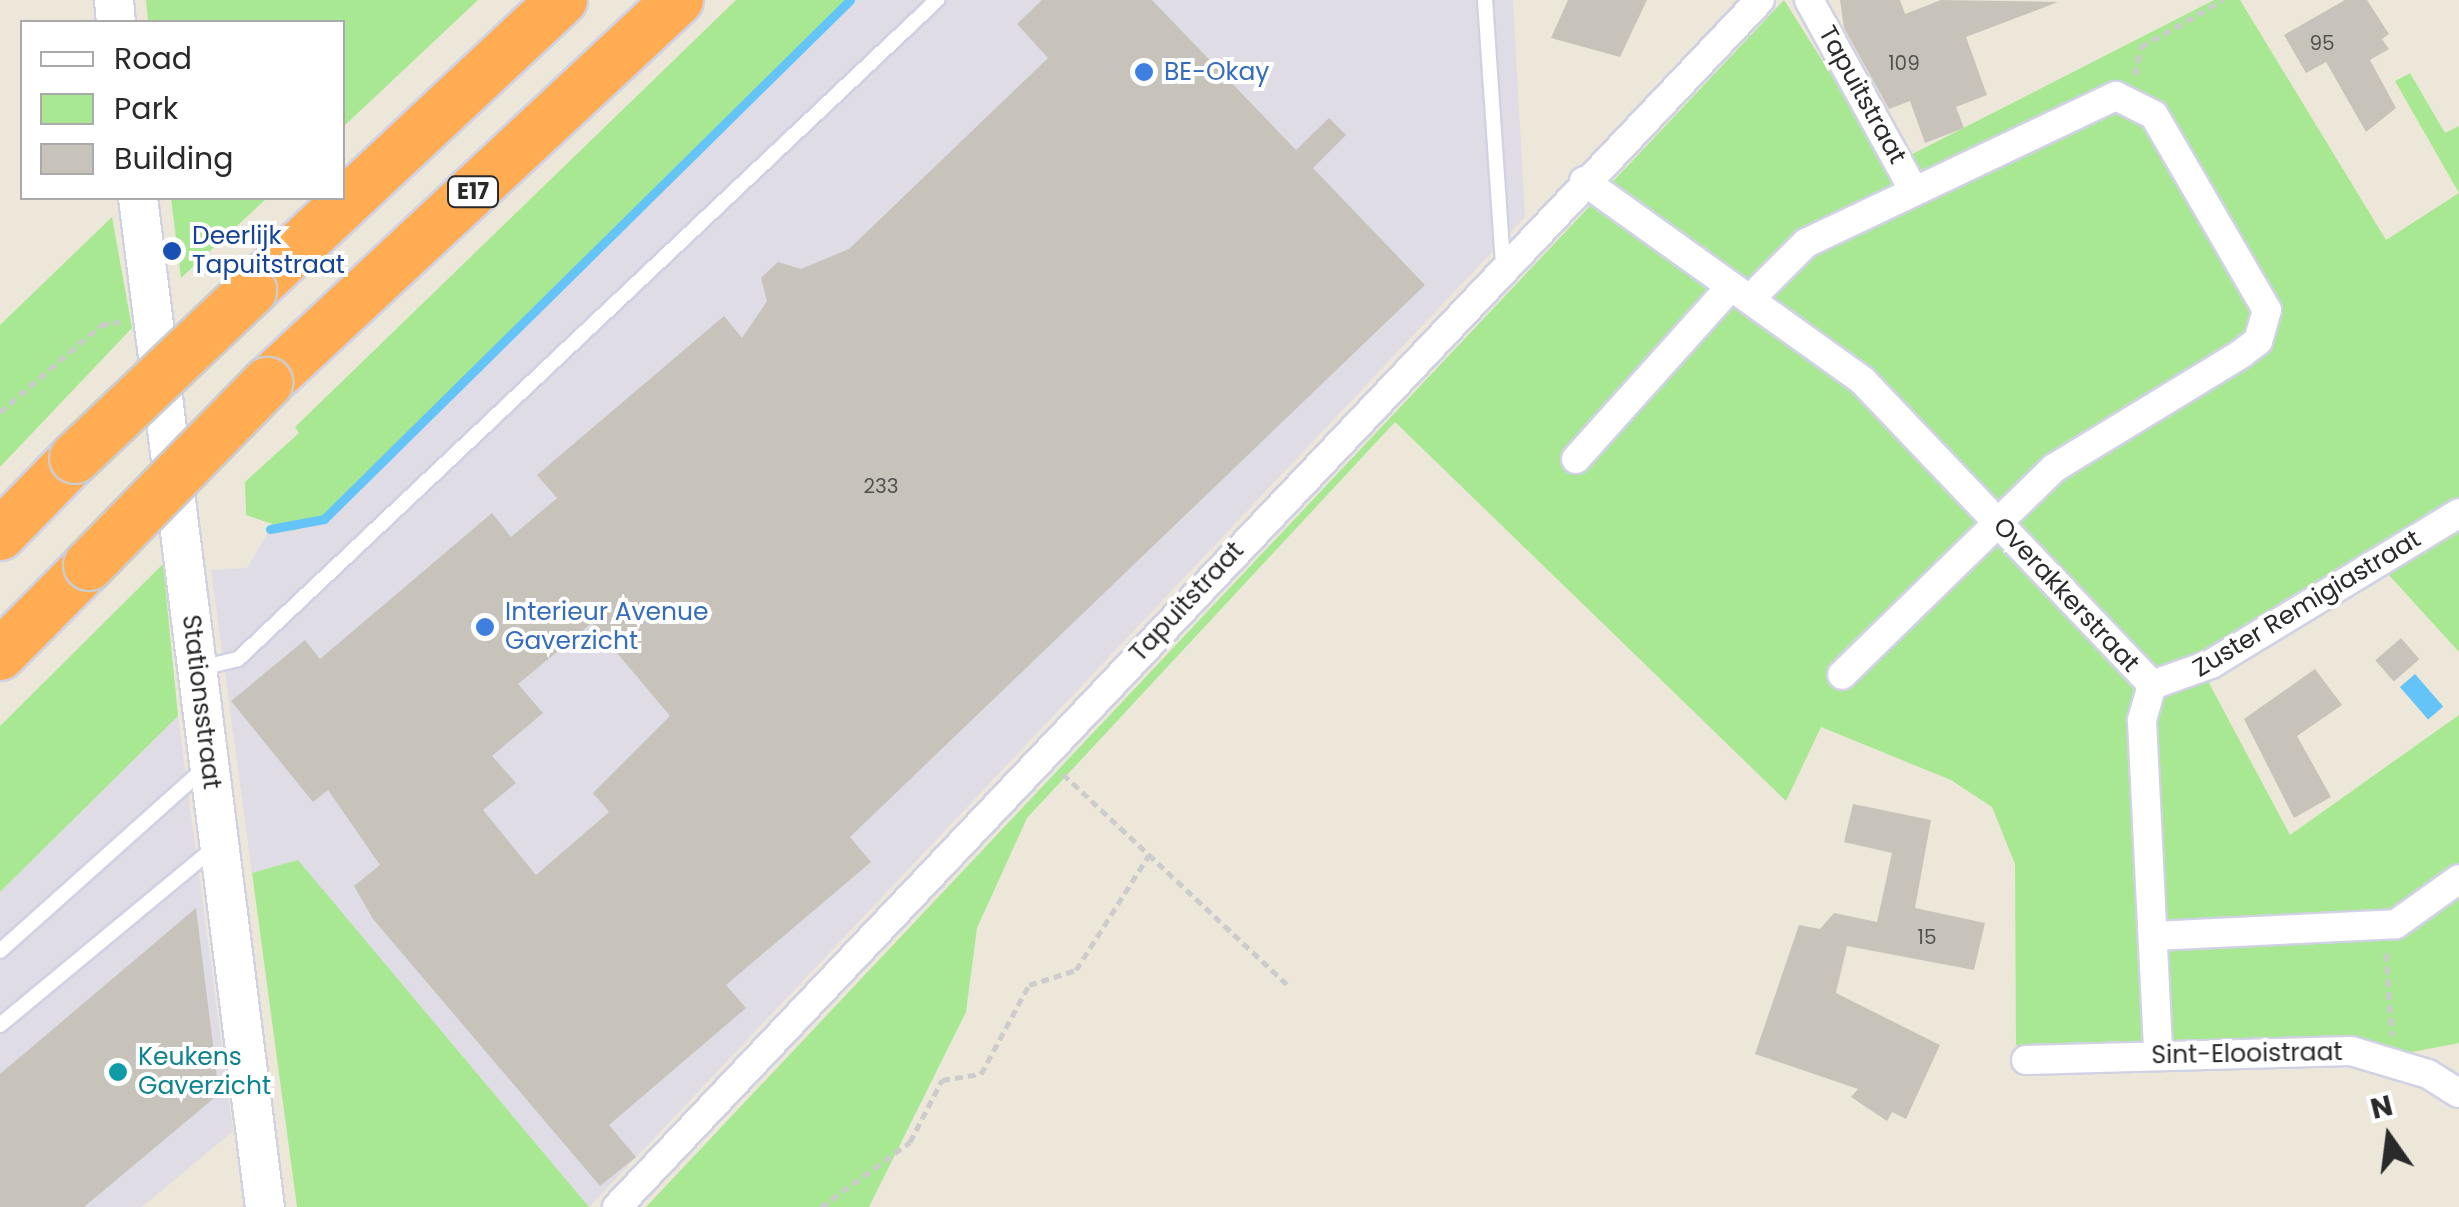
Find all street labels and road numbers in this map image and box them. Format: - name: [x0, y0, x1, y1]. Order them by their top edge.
- street label: Tapuitstraat: [1812, 21, 1912, 169]
- road number: E17: [446, 175, 500, 209]
- street label: Overakkerstraat: [1987, 512, 2145, 678]
- street label: Zuster Remigiastraat: [2188, 524, 2426, 684]
- street label: Tapuitstraat: [1124, 536, 1250, 668]
- street label: Stationsstraat: [175, 613, 227, 791]
- street label: Sint-Elooistraat: [2151, 1037, 2343, 1071]

